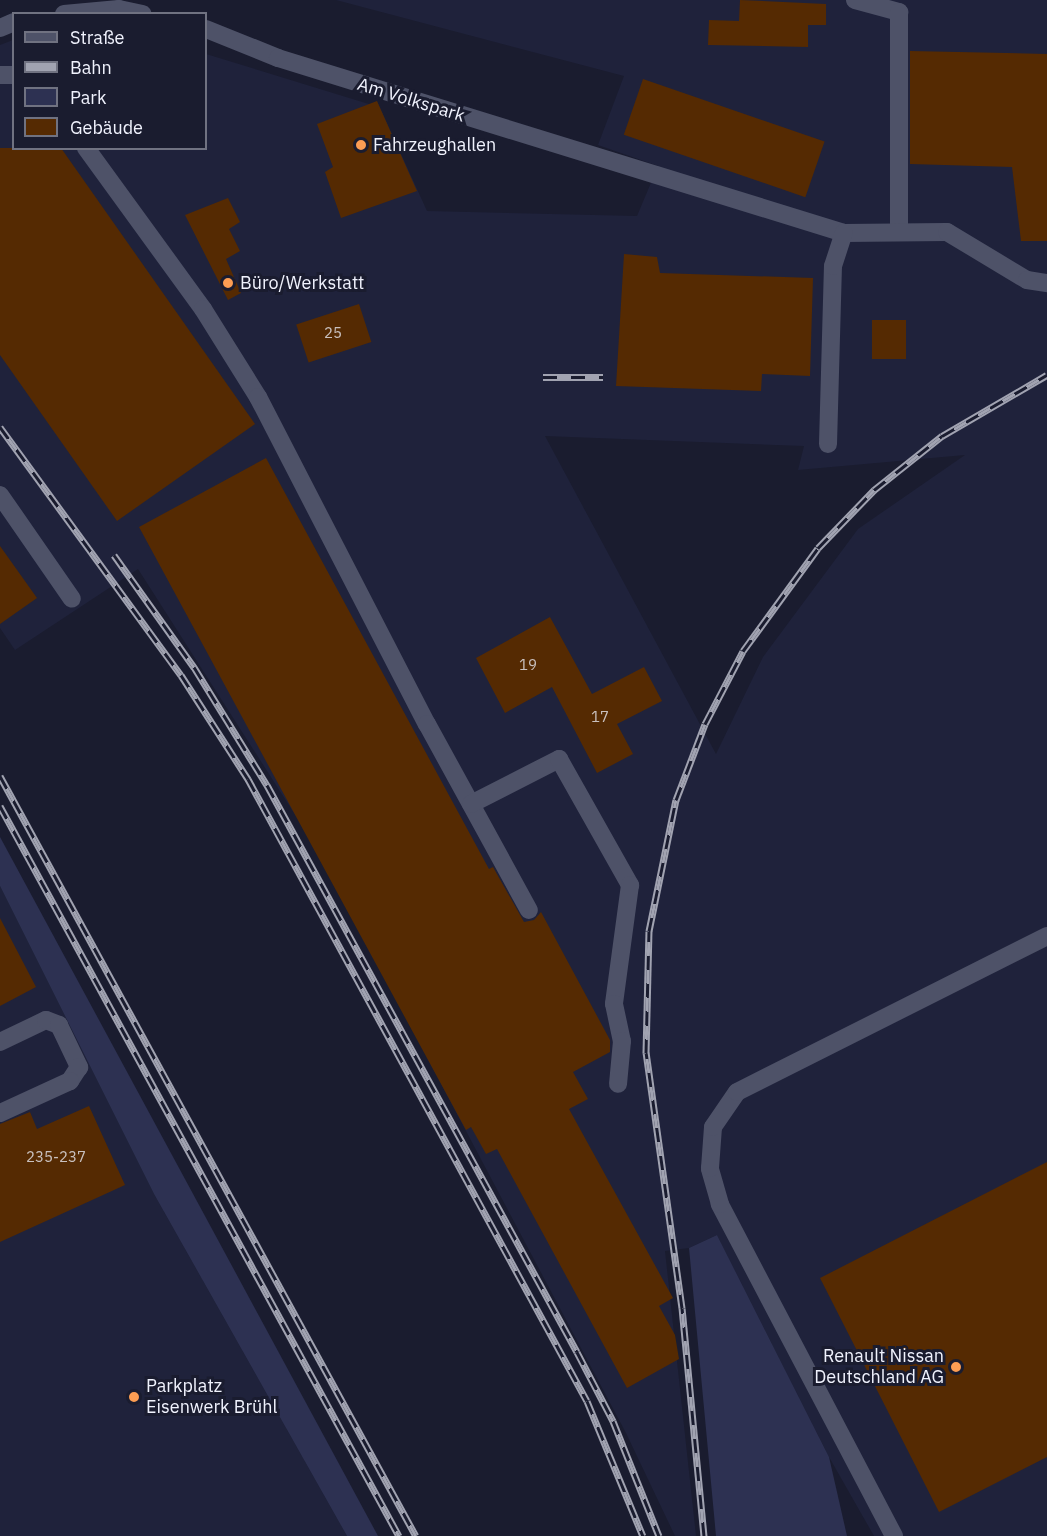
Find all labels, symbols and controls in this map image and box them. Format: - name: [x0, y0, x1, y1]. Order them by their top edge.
- legend: [12, 12, 207, 150]
- text: Straße: [70, 26, 124, 49]
- text: Bahn: [70, 56, 112, 79]
- street label: Am Volkspark: [355, 73, 467, 127]
- text: Park: [70, 86, 106, 109]
- text: Gebäude: [70, 116, 143, 139]
- place label: Fahrzeughallen: [373, 134, 496, 156]
- marker: Fahrzeughallen: [354, 138, 368, 152]
- place label: Büro/Werkstatt: [240, 272, 364, 294]
- marker: Büro/Werkstatt: [221, 276, 235, 290]
- house number: 25: [324, 324, 342, 342]
- house number: 19: [519, 656, 537, 674]
- house number: 17: [591, 708, 609, 726]
- house number: 235-237: [26, 1148, 86, 1166]
- place label: Renault Nissan Deutschland AG: [814, 1346, 944, 1388]
- marker: Renault Nissan Deutschland AG: [949, 1360, 963, 1374]
- place label: Parkplatz Eisenwerk Brühl: [146, 1376, 277, 1418]
- marker: Parkplatz Eisenwerk Brühl: [127, 1390, 141, 1404]

